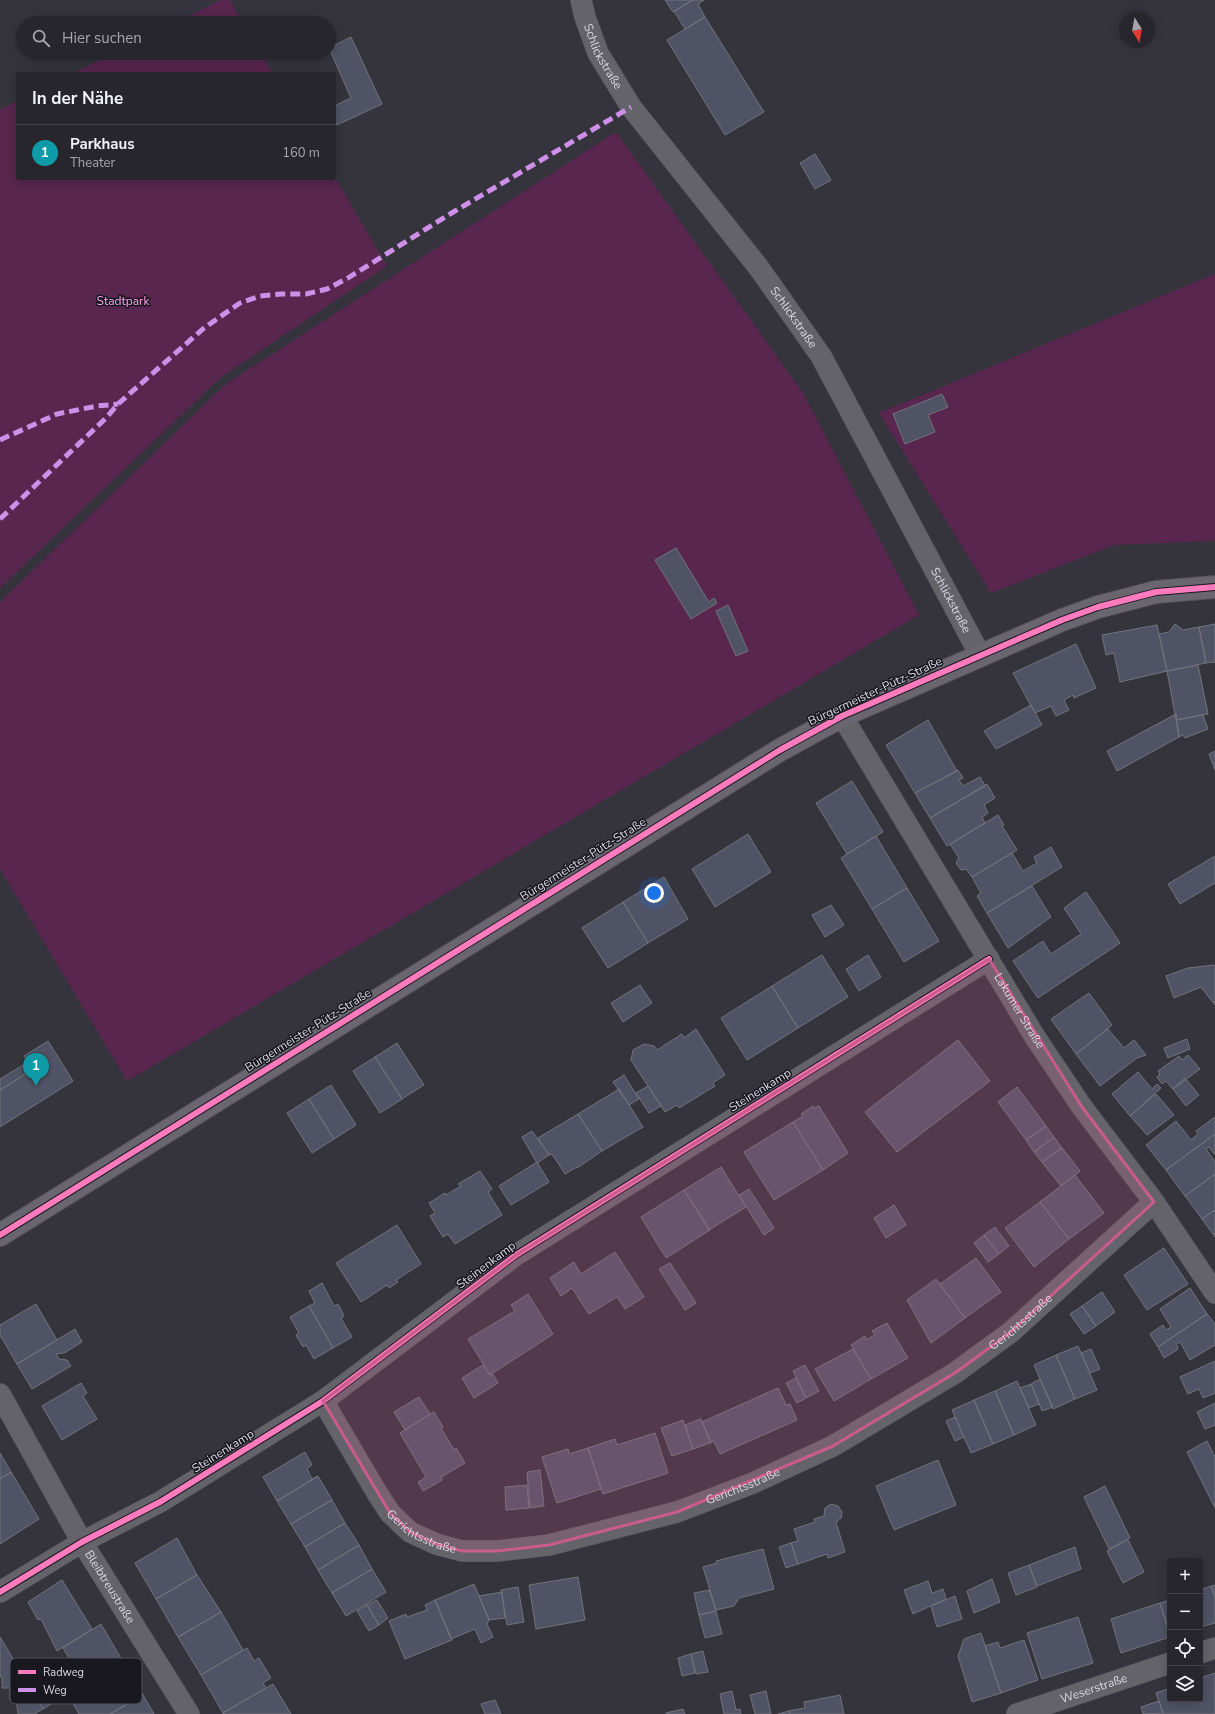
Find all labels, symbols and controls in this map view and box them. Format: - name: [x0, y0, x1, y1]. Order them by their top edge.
- north arrow: [1119, 12, 1155, 48]
- search box: [16, 16, 336, 60]
- street label: Schlickstraße: [580, 21, 626, 92]
- icon: search: [30, 27, 52, 49]
- text: Hier suchen: [62, 28, 142, 48]
- text: In der Nähe: [32, 87, 123, 110]
- text: Parkhaus: [70, 134, 135, 154]
- text: 1: [41, 144, 49, 162]
- text: 160 m: [282, 144, 320, 162]
- text: Theater: [70, 154, 115, 172]
- street label: Schlickstraße: [766, 283, 821, 351]
- park label: Stadtpark: [97, 293, 150, 309]
- street label: Schlickstraße: [927, 565, 975, 636]
- street label: Bürgermeister-Pütz-Straße: [806, 653, 944, 729]
- street label: Bürgermeister-Pütz-Straße: [517, 814, 649, 904]
- your location: [644, 883, 664, 903]
- street label: Lakumer Straße: [990, 970, 1048, 1052]
- street label: Bürgermeister-Pütz-Straße: [242, 985, 374, 1075]
- pin: 1: [23, 1053, 49, 1086]
- street label: Steinenkamp: [726, 1065, 794, 1115]
- street label: Steinenkamp: [453, 1237, 519, 1293]
- street label: Gerichtsstraße: [986, 1290, 1056, 1354]
- street label: Steinenkamp: [189, 1426, 257, 1476]
- street label: Gerichtsstraße: [703, 1464, 783, 1508]
- street label: Gerichtsstraße: [383, 1506, 458, 1557]
- street label: Bleibtreustraße: [81, 1547, 139, 1627]
- map controls: [1167, 1558, 1203, 1702]
- button: +: [1167, 1558, 1203, 1594]
- button: −: [1167, 1594, 1203, 1630]
- button: locate: [1167, 1630, 1203, 1666]
- legend: [10, 1658, 142, 1704]
- text: Radweg: [43, 1665, 84, 1680]
- button: layers: [1167, 1666, 1203, 1702]
- street label: Weserstraße: [1058, 1670, 1129, 1707]
- text: Weg: [43, 1683, 67, 1698]

